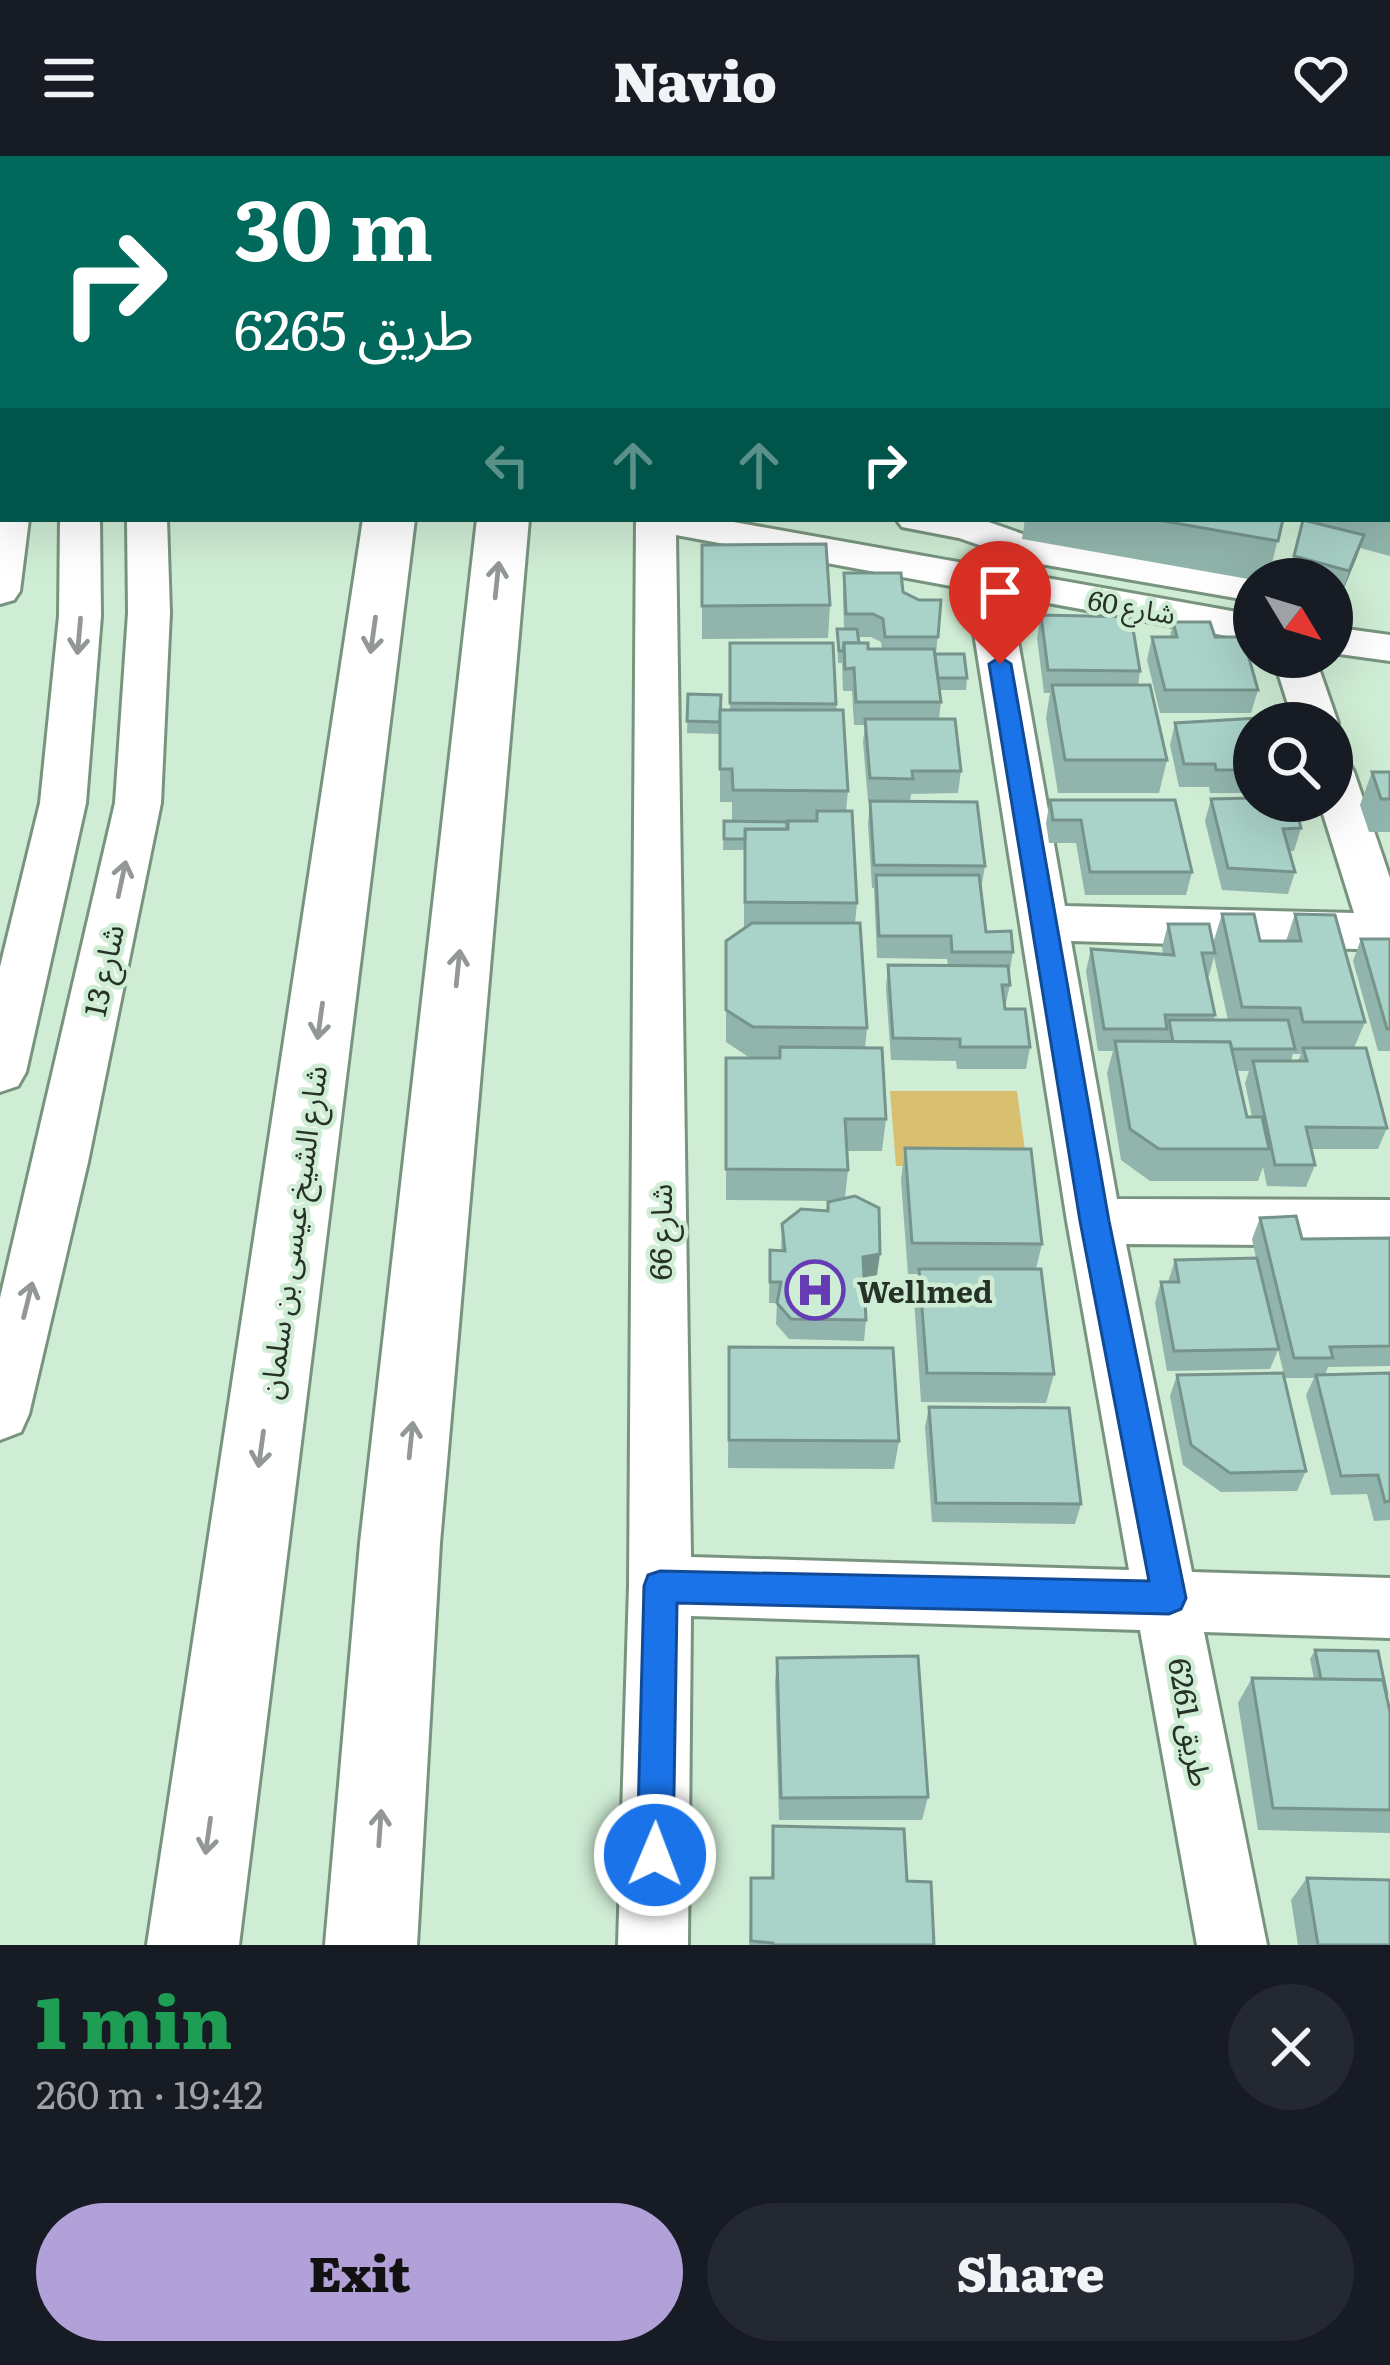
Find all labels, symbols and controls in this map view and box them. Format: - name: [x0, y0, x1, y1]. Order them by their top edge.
- text: Navio: [613, 38, 777, 119]
- icon: menu: [36, 45, 102, 111]
- icon: heart: [1288, 45, 1354, 111]
- text: 30 m: [234, 162, 433, 287]
- icon: right: [36, 204, 192, 360]
- text: طريق 6265: [234, 286, 474, 367]
- icon: left: [474, 432, 540, 498]
- icon: ahead: [600, 432, 666, 498]
- icon: ahead: [726, 432, 792, 498]
- icon: right: [852, 432, 918, 498]
- pin: [949, 541, 1051, 664]
- north arrow: [1233, 558, 1353, 678]
- map controls: [1233, 558, 1353, 822]
- icon: arrive: [967, 559, 1033, 625]
- one-way arrow: [486, 561, 509, 600]
- street label: شارع 60: [1085, 578, 1179, 635]
- one-way arrow: [361, 615, 384, 654]
- one-way arrow: [67, 616, 90, 655]
- button: search: [1233, 702, 1353, 822]
- one-way arrow: [112, 860, 134, 899]
- street label: شارع 13: [71, 920, 136, 1021]
- one-way arrow: [447, 949, 470, 988]
- one-way arrow: [308, 1001, 331, 1040]
- street label: شارع الشيخ عيسى بن سلمان: [246, 1062, 339, 1402]
- street label: شارع 66: [637, 1184, 684, 1280]
- hospital icon: Wellmed: [784, 1259, 846, 1321]
- place label: Wellmed: [857, 1268, 993, 1312]
- one-way arrow: [18, 1282, 40, 1320]
- one-way arrow: [400, 1421, 423, 1460]
- one-way arrow: [249, 1429, 272, 1468]
- street label: طريق 6261: [1159, 1654, 1225, 1790]
- position arrow: [592, 1792, 718, 1918]
- one-way arrow: [368, 1809, 391, 1848]
- one-way arrow: [196, 1815, 219, 1854]
- text: 1 min: [36, 1964, 232, 2071]
- button: close: [1228, 1984, 1354, 2110]
- text: 260 m · 19:42: [36, 2063, 263, 2121]
- button: Exit: [36, 2203, 683, 2341]
- button: Share: [707, 2203, 1354, 2341]

